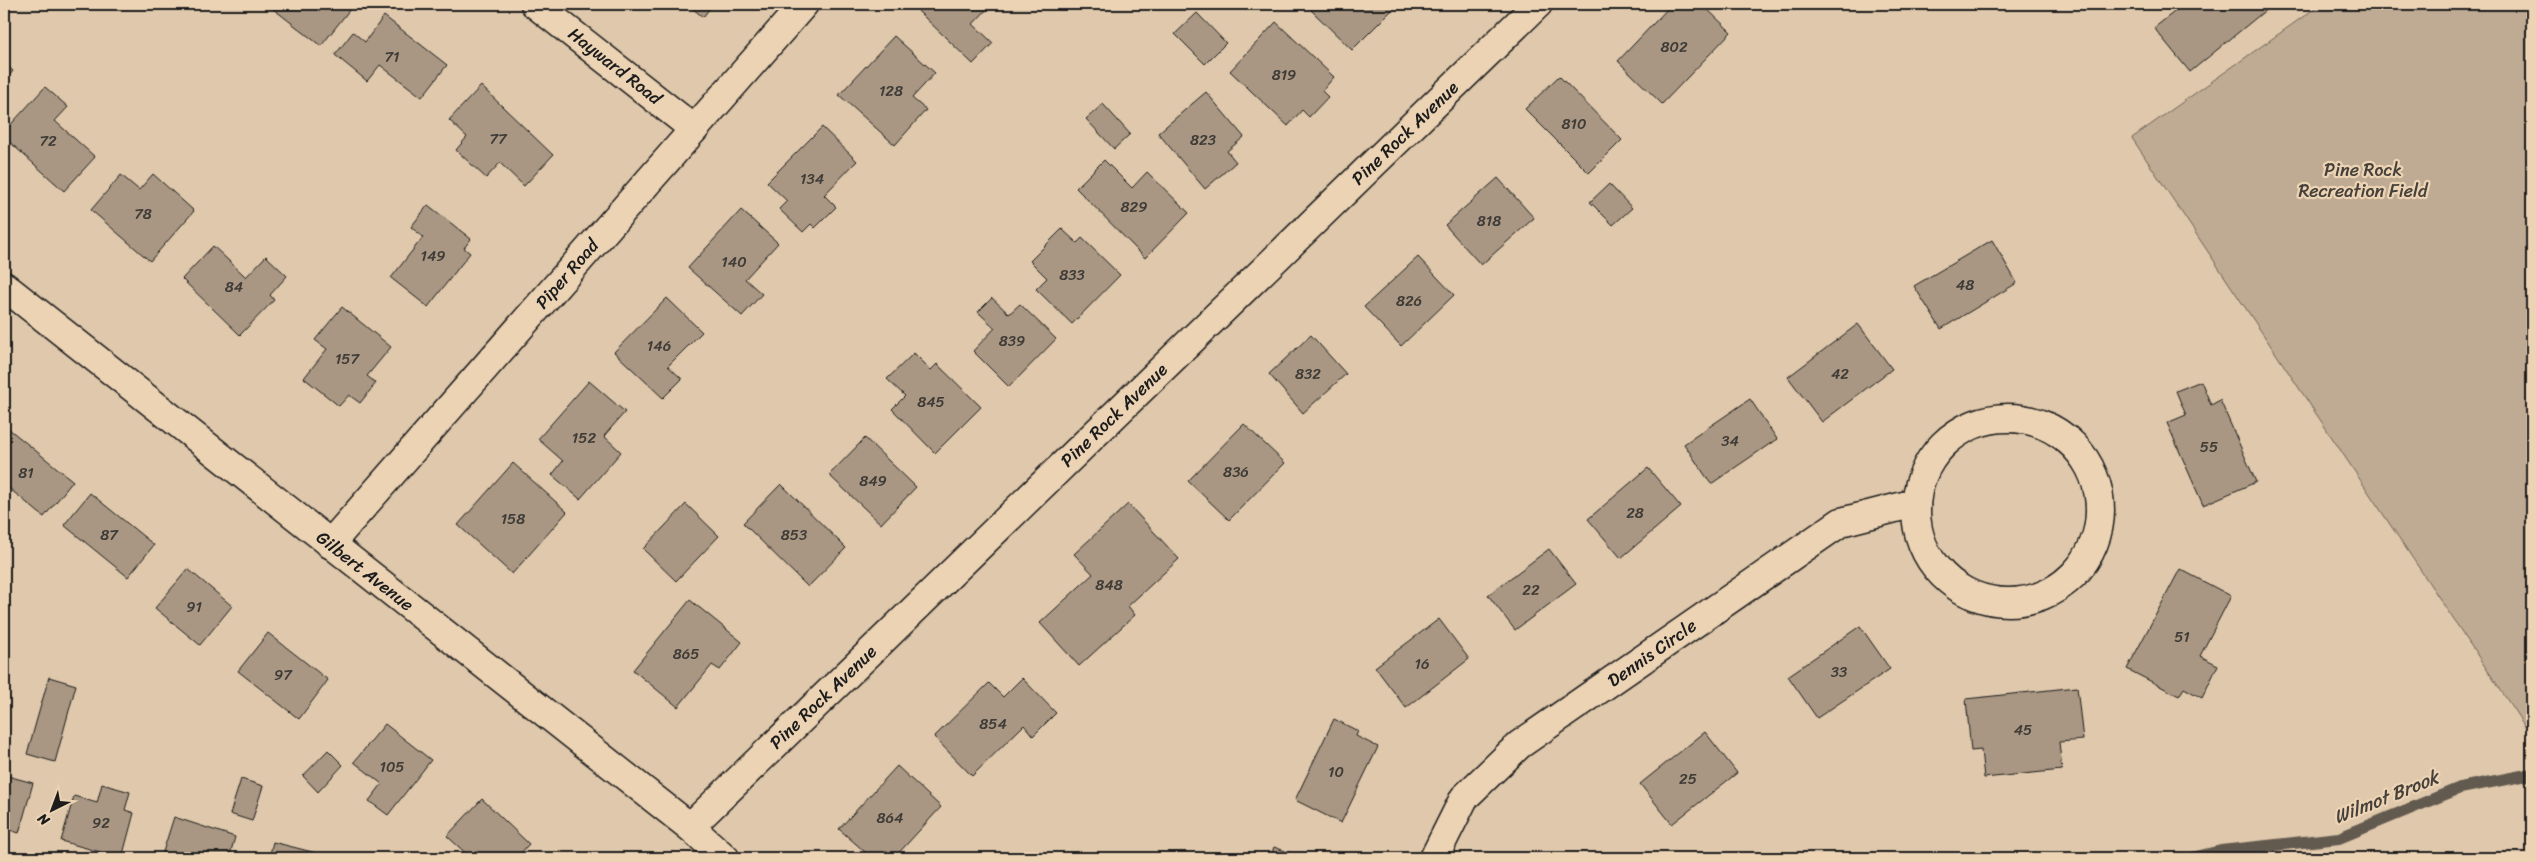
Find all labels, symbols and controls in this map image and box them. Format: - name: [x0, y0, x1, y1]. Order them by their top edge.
- street label: Hayward Road: [561, 19, 670, 114]
- house number: 802: [1660, 34, 1688, 60]
- house number: 71: [384, 44, 400, 70]
- house number: 819: [1272, 62, 1296, 88]
- street label: Pine Rock Avenue: [1344, 73, 1467, 193]
- house number: 128: [879, 78, 903, 104]
- house number: 810: [1562, 111, 1586, 137]
- house number: 77: [489, 126, 508, 152]
- house number: 823: [1190, 127, 1216, 153]
- house number: 72: [39, 128, 57, 154]
- park label: Pine Rock Recreation Field: [2298, 154, 2429, 207]
- house number: 134: [800, 166, 824, 192]
- house number: 829: [1121, 194, 1147, 220]
- house number: 78: [134, 201, 152, 227]
- house number: 818: [1477, 208, 1501, 234]
- street label: Piper Road: [527, 230, 608, 317]
- house number: 149: [420, 243, 446, 269]
- house number: 140: [721, 249, 747, 275]
- house number: 833: [1059, 262, 1085, 288]
- house number: 48: [1956, 272, 1974, 298]
- house number: 84: [225, 274, 243, 300]
- house number: 826: [1396, 288, 1422, 314]
- house number: 839: [999, 328, 1025, 354]
- house number: 146: [647, 333, 671, 359]
- house number: 157: [335, 346, 361, 372]
- street label: Pine Rock Avenue: [1053, 355, 1176, 475]
- house number: 832: [1295, 361, 1321, 387]
- house number: 42: [1831, 361, 1849, 387]
- house number: 845: [917, 389, 945, 415]
- house number: 152: [572, 425, 596, 451]
- house number: 34: [1721, 428, 1739, 454]
- house number: 55: [2200, 434, 2218, 460]
- house number: 836: [1223, 459, 1249, 485]
- house number: 81: [18, 460, 34, 486]
- house number: 849: [859, 468, 887, 494]
- house number: 28: [1626, 500, 1644, 526]
- house number: 158: [501, 506, 525, 532]
- house number: 87: [100, 522, 119, 548]
- street label: Gilbert Avenue: [309, 522, 421, 620]
- house number: 853: [781, 522, 807, 548]
- house number: 848: [1095, 572, 1123, 598]
- house number: 22: [1522, 577, 1540, 603]
- house number: 91: [186, 594, 202, 620]
- street label: Dennis Circle: [1600, 610, 1704, 696]
- house number: 51: [2174, 624, 2190, 650]
- street label: Pine Rock Avenue: [762, 637, 885, 757]
- house number: 865: [673, 641, 699, 667]
- house number: 16: [1415, 651, 1429, 677]
- house number: 33: [1831, 659, 1847, 685]
- house number: 97: [274, 662, 293, 688]
- house number: 854: [979, 711, 1007, 737]
- house number: 45: [2014, 717, 2032, 743]
- house number: 105: [379, 754, 405, 780]
- house number: 10: [1328, 759, 1344, 785]
- water label: Wilmot Brook: [2328, 760, 2446, 833]
- house number: 25: [1679, 766, 1697, 792]
- north arrow: [28, 784, 78, 834]
- house number: 864: [877, 805, 903, 831]
- text: N: [31, 807, 56, 832]
- house number: 92: [92, 810, 110, 836]

